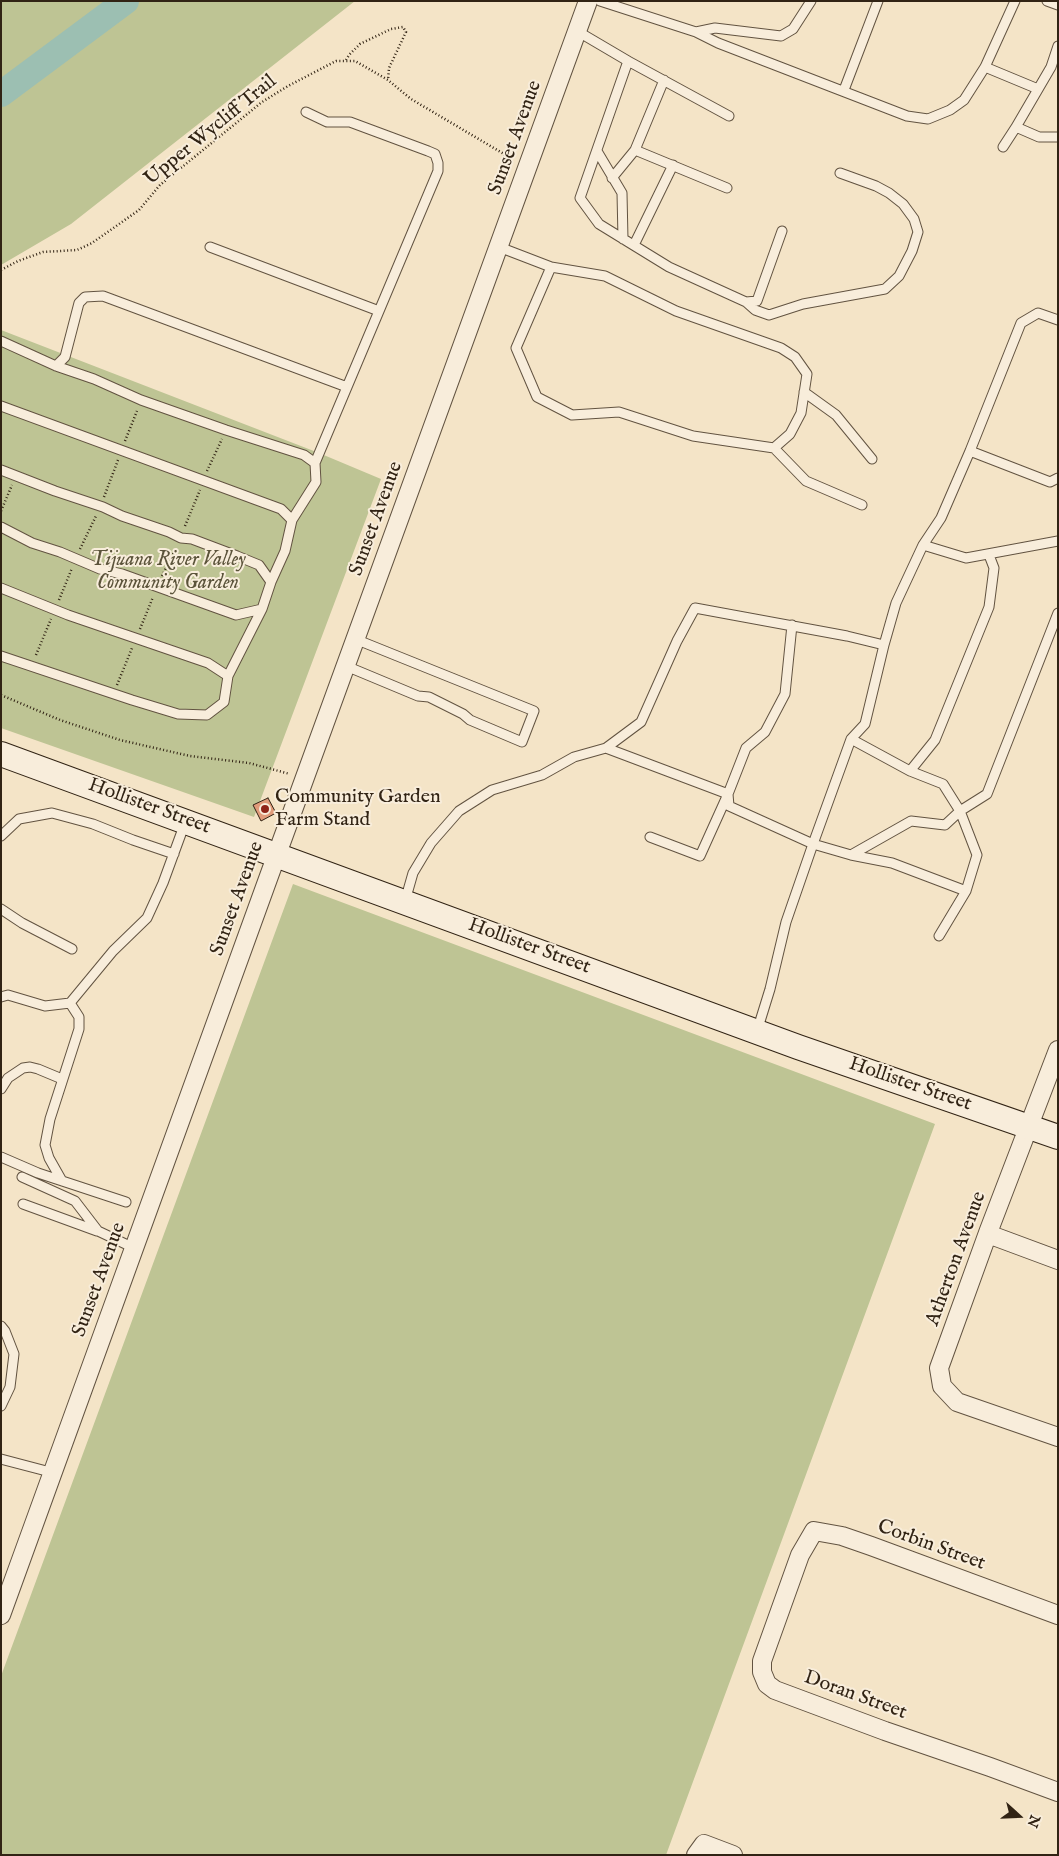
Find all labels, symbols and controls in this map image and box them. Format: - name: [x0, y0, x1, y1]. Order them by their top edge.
- street label: Upper Wycliff Trail: [140, 70, 282, 192]
- street label: Sunset Avenue: [484, 78, 548, 198]
- street label: Sunset Avenue: [345, 459, 409, 579]
- park label: Tijuana River Valley Community Garden: [90, 549, 246, 596]
- street label: Hollister Street: [85, 774, 213, 840]
- place label: Community Garden Farm Stand: [275, 786, 441, 833]
- marker: Community Garden Farm Stand: [259, 803, 271, 815]
- street label: Sunset Avenue: [206, 839, 270, 959]
- street label: Hollister Street: [465, 914, 593, 980]
- street label: Hollister Street: [845, 1053, 975, 1117]
- street label: Atherton Avenue: [922, 1189, 992, 1329]
- street label: Sunset Avenue: [68, 1220, 132, 1340]
- street label: Corbin Street: [874, 1515, 988, 1577]
- street label: Doran Street: [800, 1666, 910, 1726]
- north arrow: [994, 1791, 1044, 1841]
- text: N: [1023, 1812, 1044, 1830]

